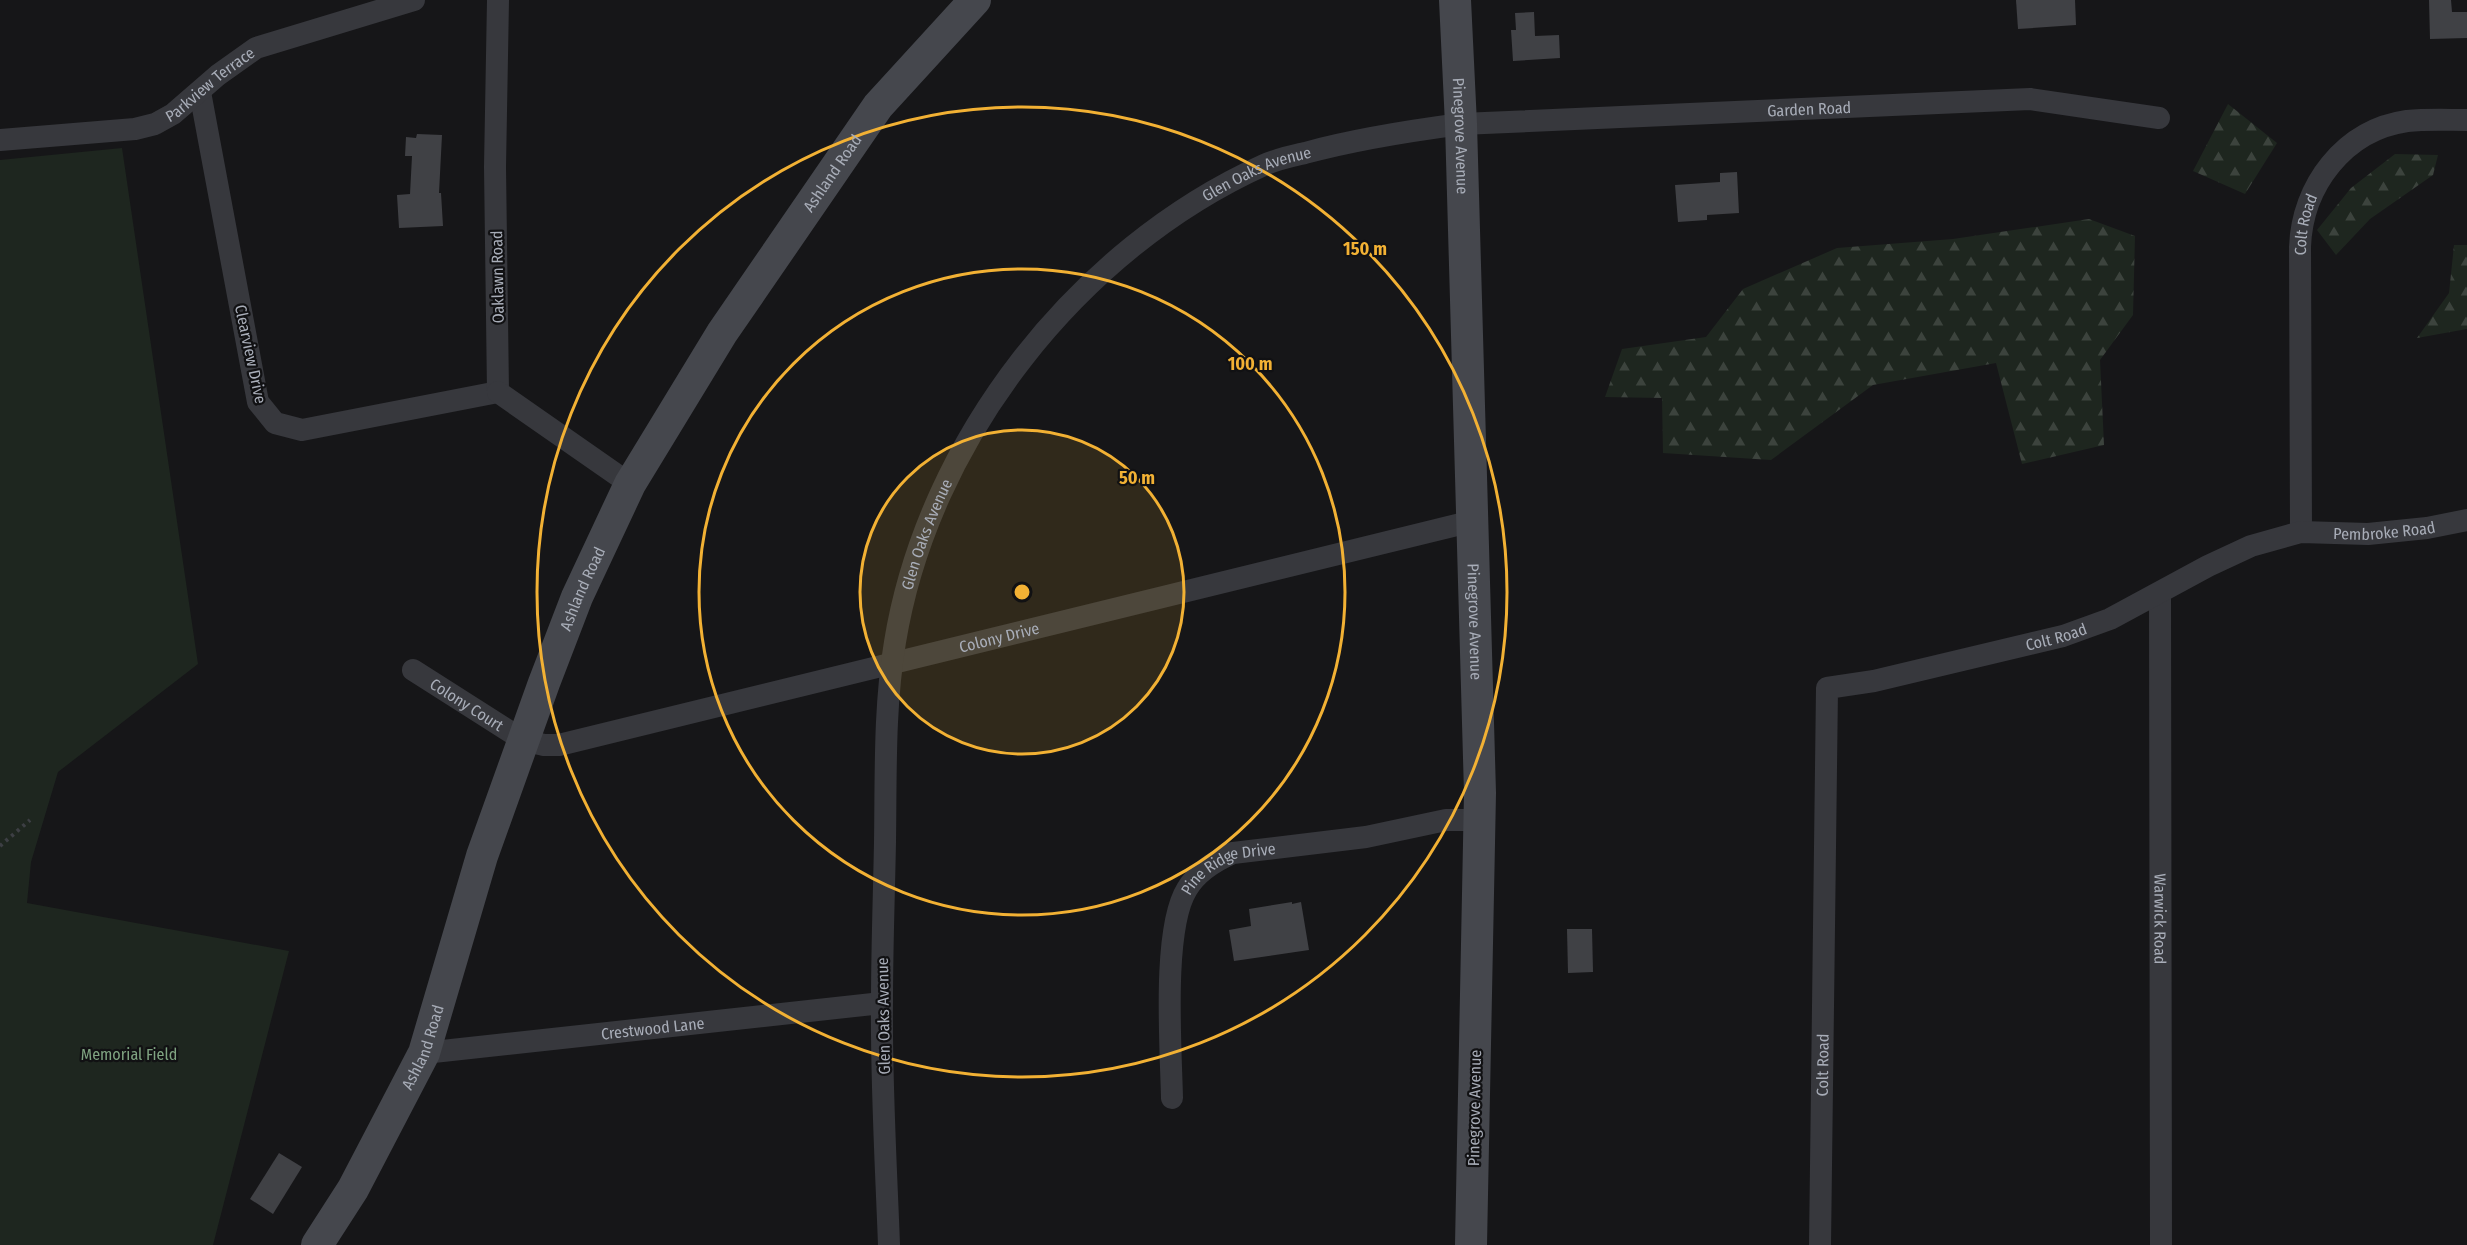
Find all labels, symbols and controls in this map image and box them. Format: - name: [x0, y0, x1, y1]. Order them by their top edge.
- street label: Parkview Terrace: [162, 43, 258, 126]
- street label: Pinegrove Avenue: [1449, 77, 1472, 195]
- street label: Garden Road: [1767, 98, 1852, 121]
- street label: Ashland Road: [799, 131, 866, 216]
- street label: Glen Oaks Avenue: [1199, 143, 1313, 205]
- street label: Colt Road: [2291, 191, 2321, 255]
- street label: Oaklawn Road: [487, 230, 508, 324]
- text: 150 m: [1343, 238, 1387, 260]
- street label: Clearview Drive: [231, 303, 270, 405]
- text: 100 m: [1228, 353, 1272, 375]
- text: 50 m: [1119, 467, 1155, 489]
- street label: Glen Oaks Avenue: [898, 476, 956, 592]
- street label: Pembroke Road: [2333, 518, 2437, 544]
- street label: Ashland Road: [556, 544, 609, 633]
- street label: Pinegrove Avenue: [1463, 563, 1486, 680]
- centre of rings: [1012, 582, 1032, 602]
- street label: Colony Drive: [957, 619, 1041, 657]
- street label: Colt Road: [2024, 619, 2089, 655]
- street label: Colony Court: [426, 674, 508, 736]
- street label: Pine Ridge Drive: [1177, 839, 1277, 898]
- street label: Warwick Road: [2150, 874, 2170, 964]
- street label: Glen Oaks Avenue: [873, 957, 894, 1075]
- street label: Ashland Road: [398, 1003, 448, 1093]
- street label: Crestwood Lane: [600, 1013, 705, 1044]
- street label: Colt Road: [1813, 1034, 1833, 1096]
- park label: Memorial Field: [81, 1045, 177, 1064]
- street label: Pinegrove Avenue: [1464, 1049, 1485, 1166]

